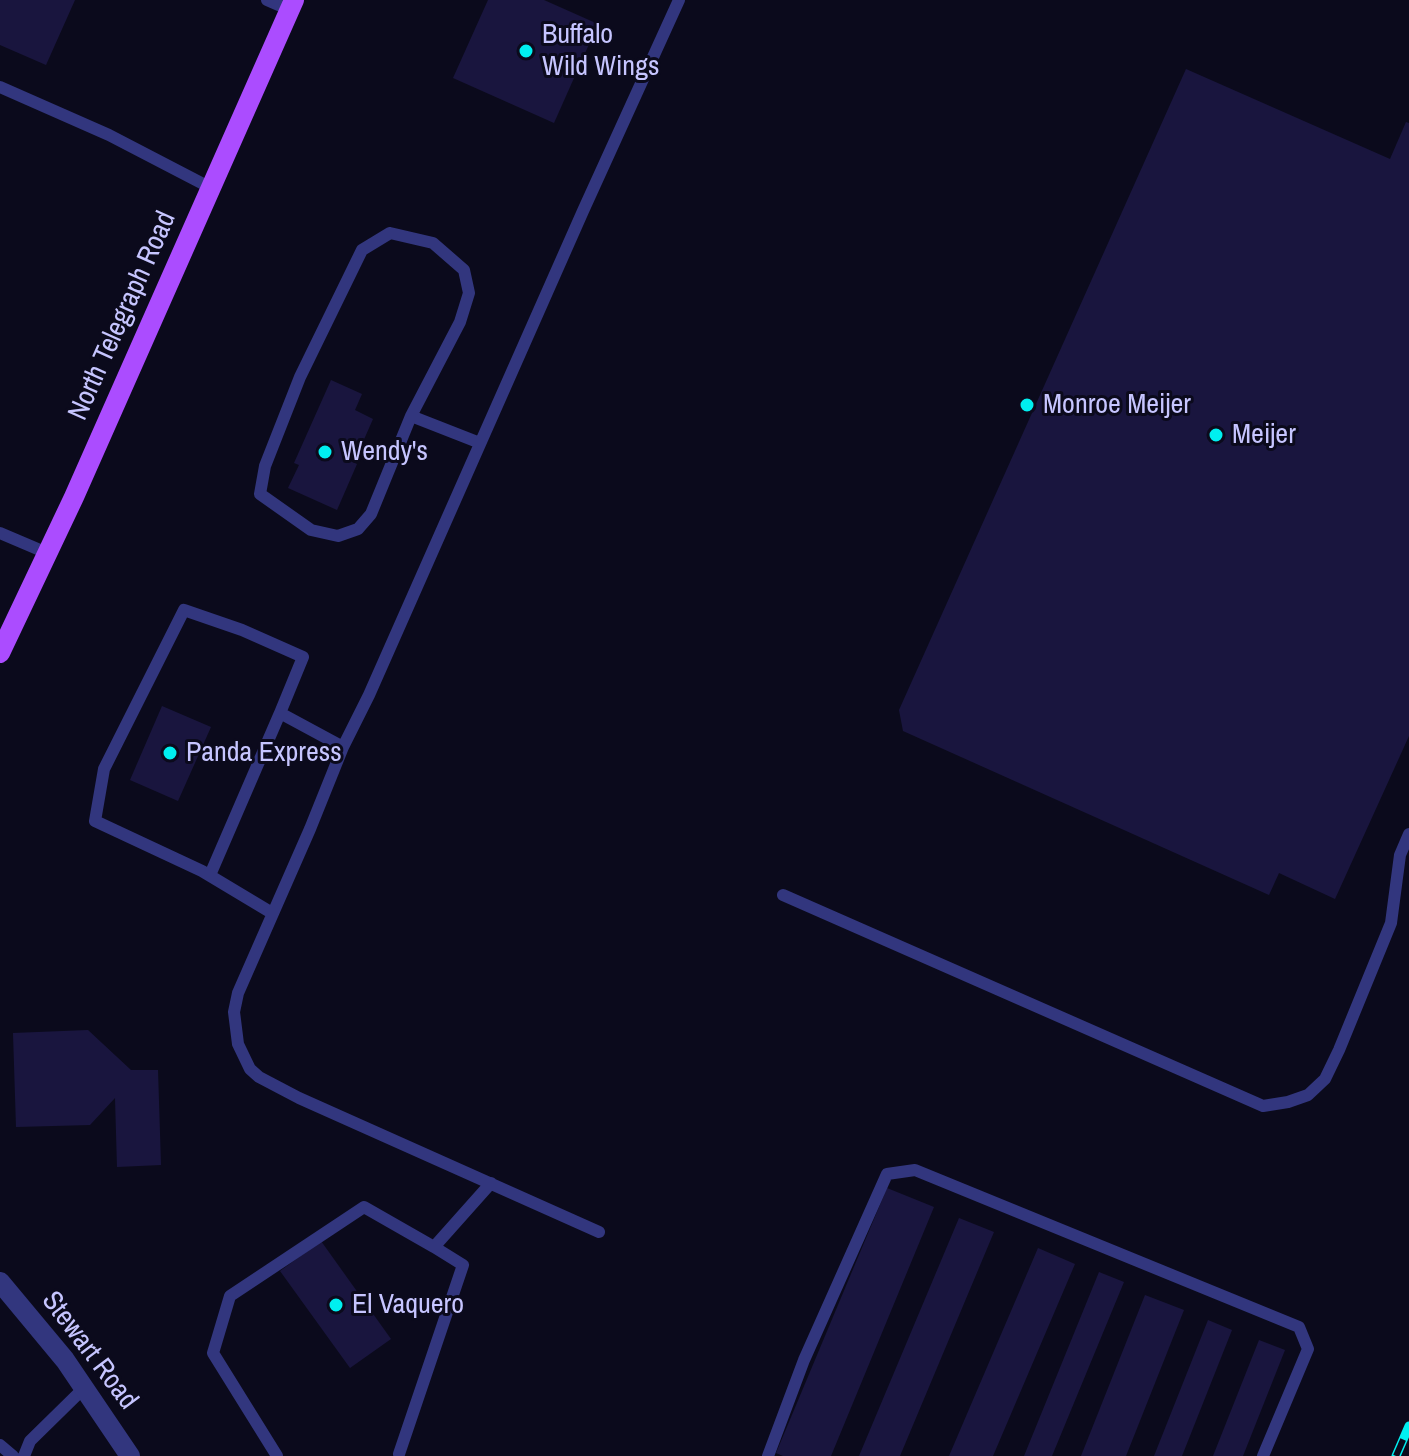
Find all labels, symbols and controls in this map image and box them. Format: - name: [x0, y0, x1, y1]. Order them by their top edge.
- place label: Buffalo Wild Wings: [542, 18, 659, 84]
- marker: Buffalo Wild Wings: [517, 42, 535, 60]
- street label: North Telegraph Road: [62, 207, 184, 425]
- place label: Monroe Meijer: [1043, 388, 1191, 422]
- marker: Monroe Meijer: [1018, 396, 1036, 414]
- place label: Meijer: [1232, 418, 1296, 452]
- marker: Meijer: [1207, 426, 1225, 444]
- place label: Wendy's: [341, 435, 428, 469]
- marker: Wendy's: [316, 443, 334, 461]
- place label: Panda Express: [186, 736, 342, 770]
- marker: Panda Express: [161, 744, 179, 762]
- street label: Stewart Road: [34, 1285, 144, 1417]
- place label: El Vaquero: [352, 1288, 464, 1322]
- marker: El Vaquero: [327, 1296, 345, 1314]

